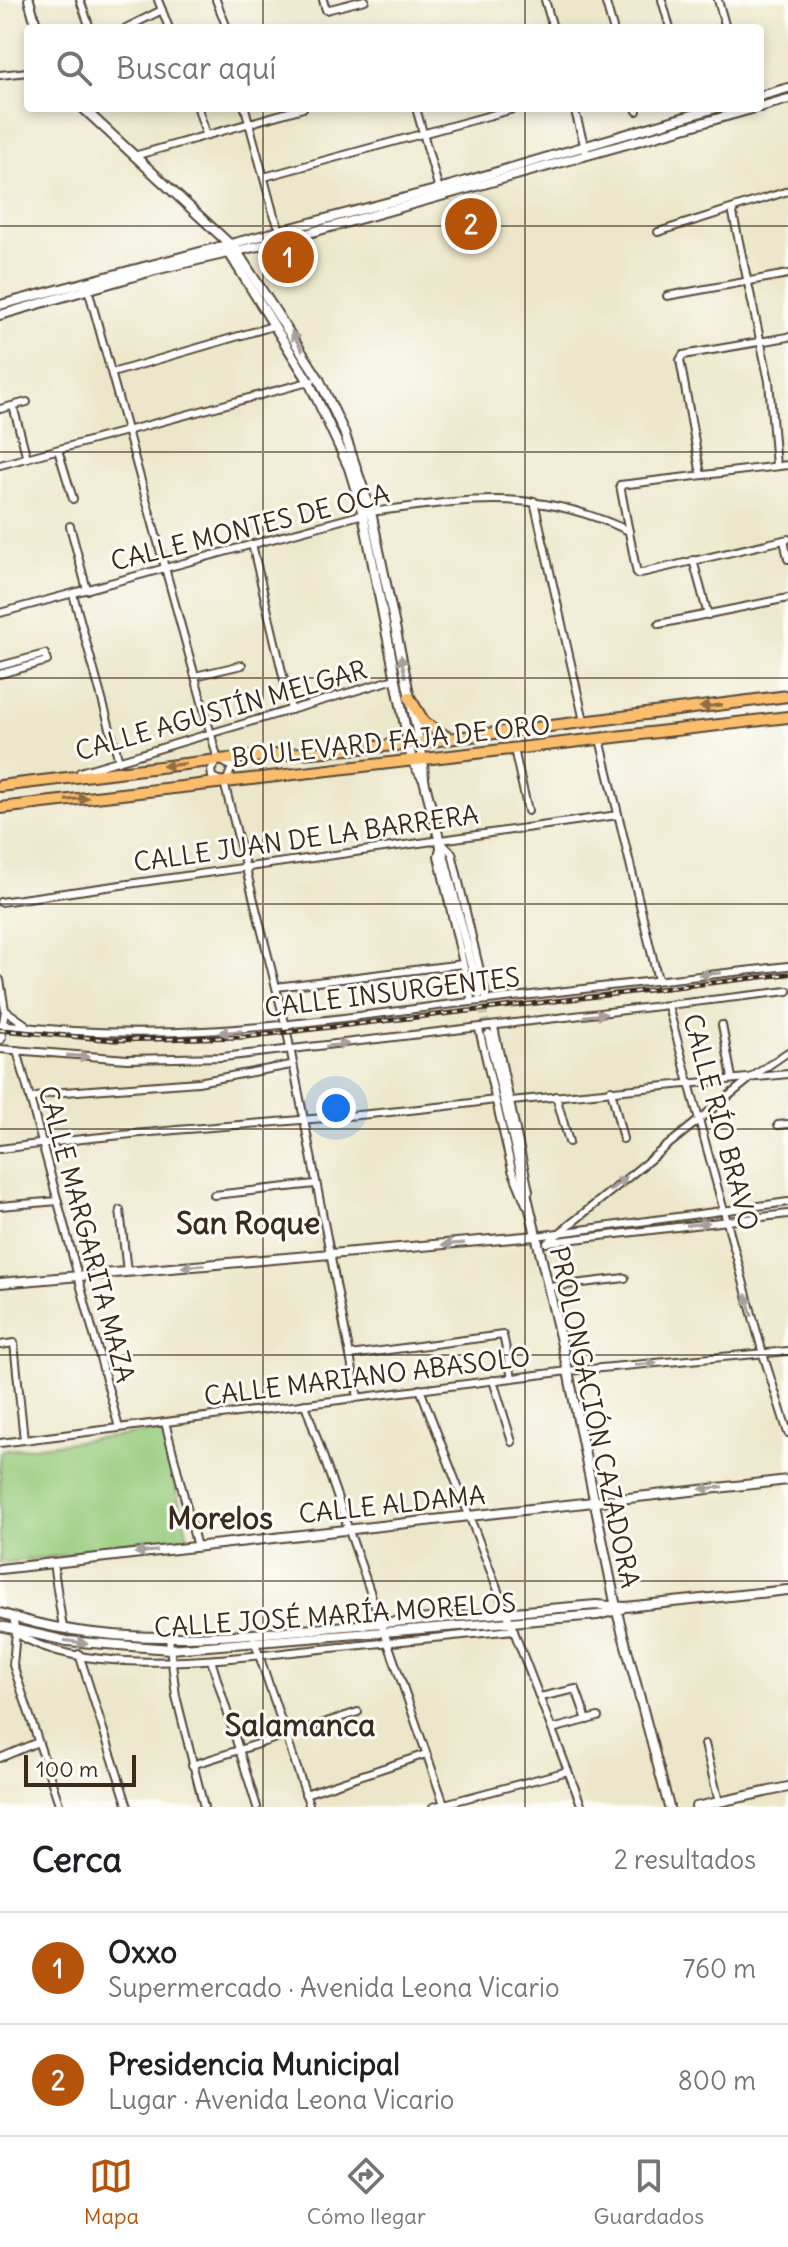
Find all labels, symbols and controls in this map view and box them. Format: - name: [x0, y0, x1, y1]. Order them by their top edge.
- search box: [24, 24, 764, 112]
- icon: search: [52, 46, 96, 90]
- text: Buscar aquí: [116, 49, 276, 87]
- pin: 2: [445, 194, 497, 254]
- pin: 1: [262, 227, 314, 287]
- one-way arrow: [290, 330, 304, 353]
- street label: CALLE MONTES DE OCA: [107, 476, 393, 578]
- street label: CALLE AGUSTÍN MELGAR: [71, 652, 371, 767]
- one-way arrow: [396, 653, 409, 678]
- one-way arrow: [698, 700, 723, 713]
- street label: BOULEVARD FAJA DE ORO: [230, 708, 552, 774]
- one-way arrow: [161, 759, 186, 772]
- one-way arrow: [65, 793, 90, 806]
- street label: CALLE JUAN DE LA BARRERA: [131, 797, 481, 879]
- street label: CALLE INSURGENTES: [263, 960, 521, 1024]
- one-way arrow: [698, 968, 723, 981]
- one-way arrow: [583, 1008, 608, 1021]
- street label: CALLE RÍO BRAVO: [676, 1010, 767, 1234]
- one-way arrow: [217, 1026, 242, 1039]
- one-way arrow: [325, 1039, 350, 1052]
- one-way arrow: [66, 1050, 91, 1063]
- street label: CALLE MARGARITA MAZA: [31, 1082, 143, 1386]
- your location: [316, 1088, 356, 1128]
- one-way arrow: [608, 1176, 628, 1192]
- district label: San Roque: [176, 1204, 320, 1242]
- one-way arrow: [686, 1218, 711, 1231]
- one-way arrow: [440, 1238, 465, 1251]
- street label: PROLONGACIÓN CAZADORA: [543, 1243, 648, 1591]
- one-way arrow: [181, 1260, 206, 1273]
- one-way arrow: [743, 1293, 755, 1318]
- street label: CALLE MARIANO ABASOLO: [202, 1340, 532, 1412]
- one-way arrow: [634, 1357, 659, 1370]
- street label: CALLE ALDAMA: [297, 1478, 487, 1530]
- one-way arrow: [698, 1482, 723, 1495]
- district label: Morelos: [167, 1499, 273, 1537]
- one-way arrow: [133, 1546, 158, 1559]
- street label: CALLE JOSÉ MARÍA MORELOS: [153, 1585, 517, 1644]
- one-way arrow: [64, 1636, 89, 1649]
- district label: Salamanca: [225, 1706, 375, 1744]
- scale bar: [24, 1751, 136, 1787]
- text: 100 m: [36, 1755, 98, 1783]
- text: Cerca: [32, 1838, 122, 1881]
- text: 2 resultados: [614, 1843, 756, 1876]
- text: Oxxo: [108, 1933, 177, 1971]
- text: 1: [53, 1952, 63, 1985]
- text: 760 m: [682, 1952, 756, 1985]
- text: Supermercado · Avenida Leona Vicario: [108, 1971, 560, 2004]
- text: Presidencia Municipal: [108, 2045, 400, 2083]
- text: 2: [51, 2064, 65, 2097]
- text: 800 m: [678, 2064, 756, 2097]
- text: Lugar · Avenida Leona Vicario: [108, 2083, 454, 2116]
- tab: Mapa: [84, 2154, 139, 2230]
- tab: Cómo llegar: [307, 2154, 426, 2230]
- tab: Guardados: [594, 2154, 704, 2230]

